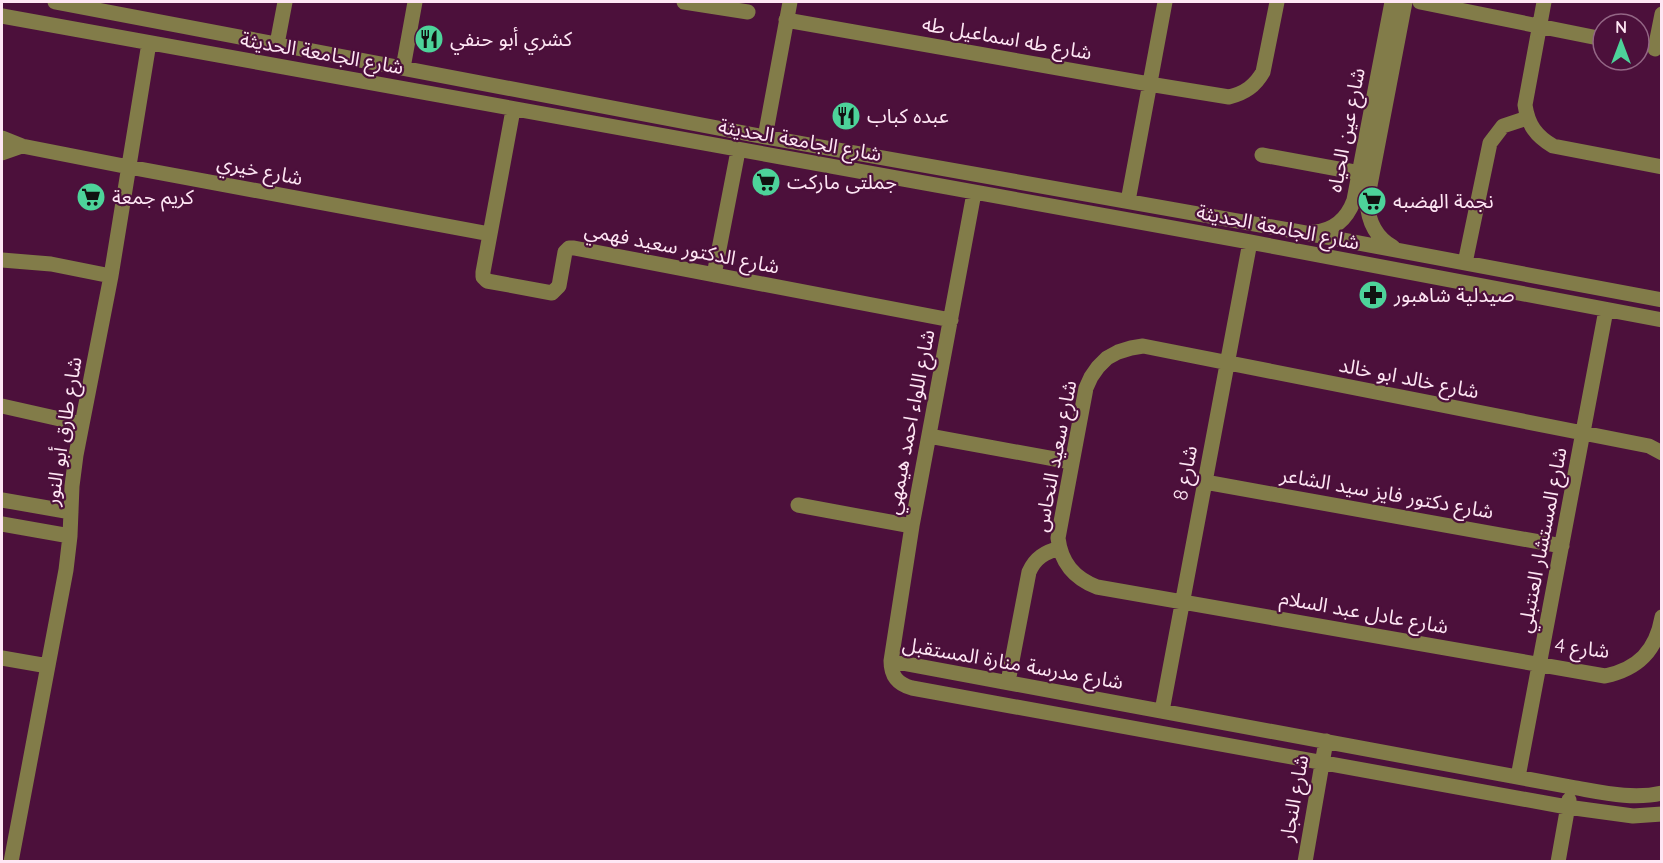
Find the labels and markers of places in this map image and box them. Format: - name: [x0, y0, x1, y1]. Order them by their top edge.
- restaurant icon: كشري أبو حنفي: [413, 23, 445, 55]
- place label: كشري أبو حنفي: [450, 26, 573, 55]
- restaurant icon: عبده كباب: [830, 100, 862, 132]
- place label: عبده كباب: [867, 103, 949, 128]
- supermarket icon: جملتى ماركت: [750, 166, 782, 198]
- place label: جملتى ماركت: [787, 169, 897, 194]
- supermarket icon: كريم جمعة: [75, 181, 107, 213]
- place label: كريم جمعة: [112, 184, 194, 212]
- supermarket icon: نجمة الهضبه: [1356, 185, 1388, 217]
- place label: نجمة الهضبه: [1393, 188, 1494, 213]
- pharmacy icon: صيدلية شاهبور: [1357, 279, 1389, 311]
- place label: صيدلية شاهبور: [1393, 282, 1515, 307]

